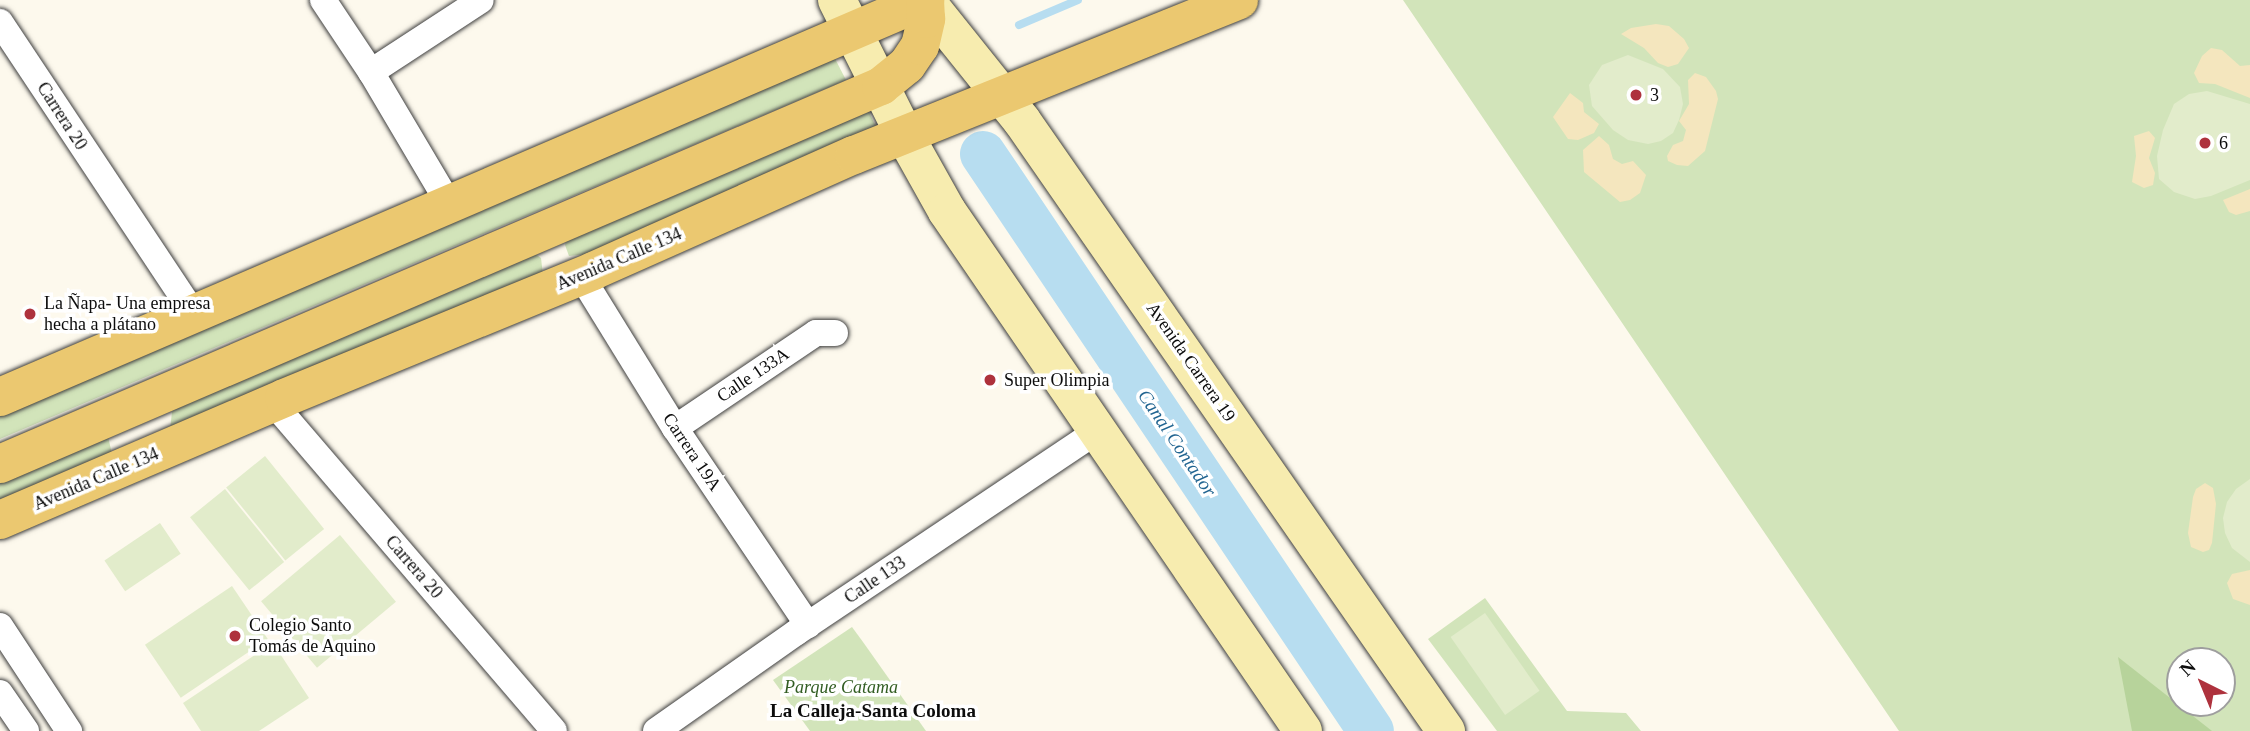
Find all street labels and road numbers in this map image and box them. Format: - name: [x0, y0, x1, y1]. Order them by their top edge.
- street label: Carrera 20: [32, 78, 92, 154]
- street label: Avenida Calle 134: [553, 223, 685, 295]
- street label: Avenida Carrera 19: [1142, 298, 1240, 426]
- street label: Calle 133A: [713, 343, 793, 407]
- street label: Carrera 19A: [658, 409, 726, 495]
- street label: Avenida Calle 134: [30, 443, 162, 515]
- street label: Carrera 20: [381, 531, 447, 603]
- street label: Calle 133: [840, 552, 910, 608]

